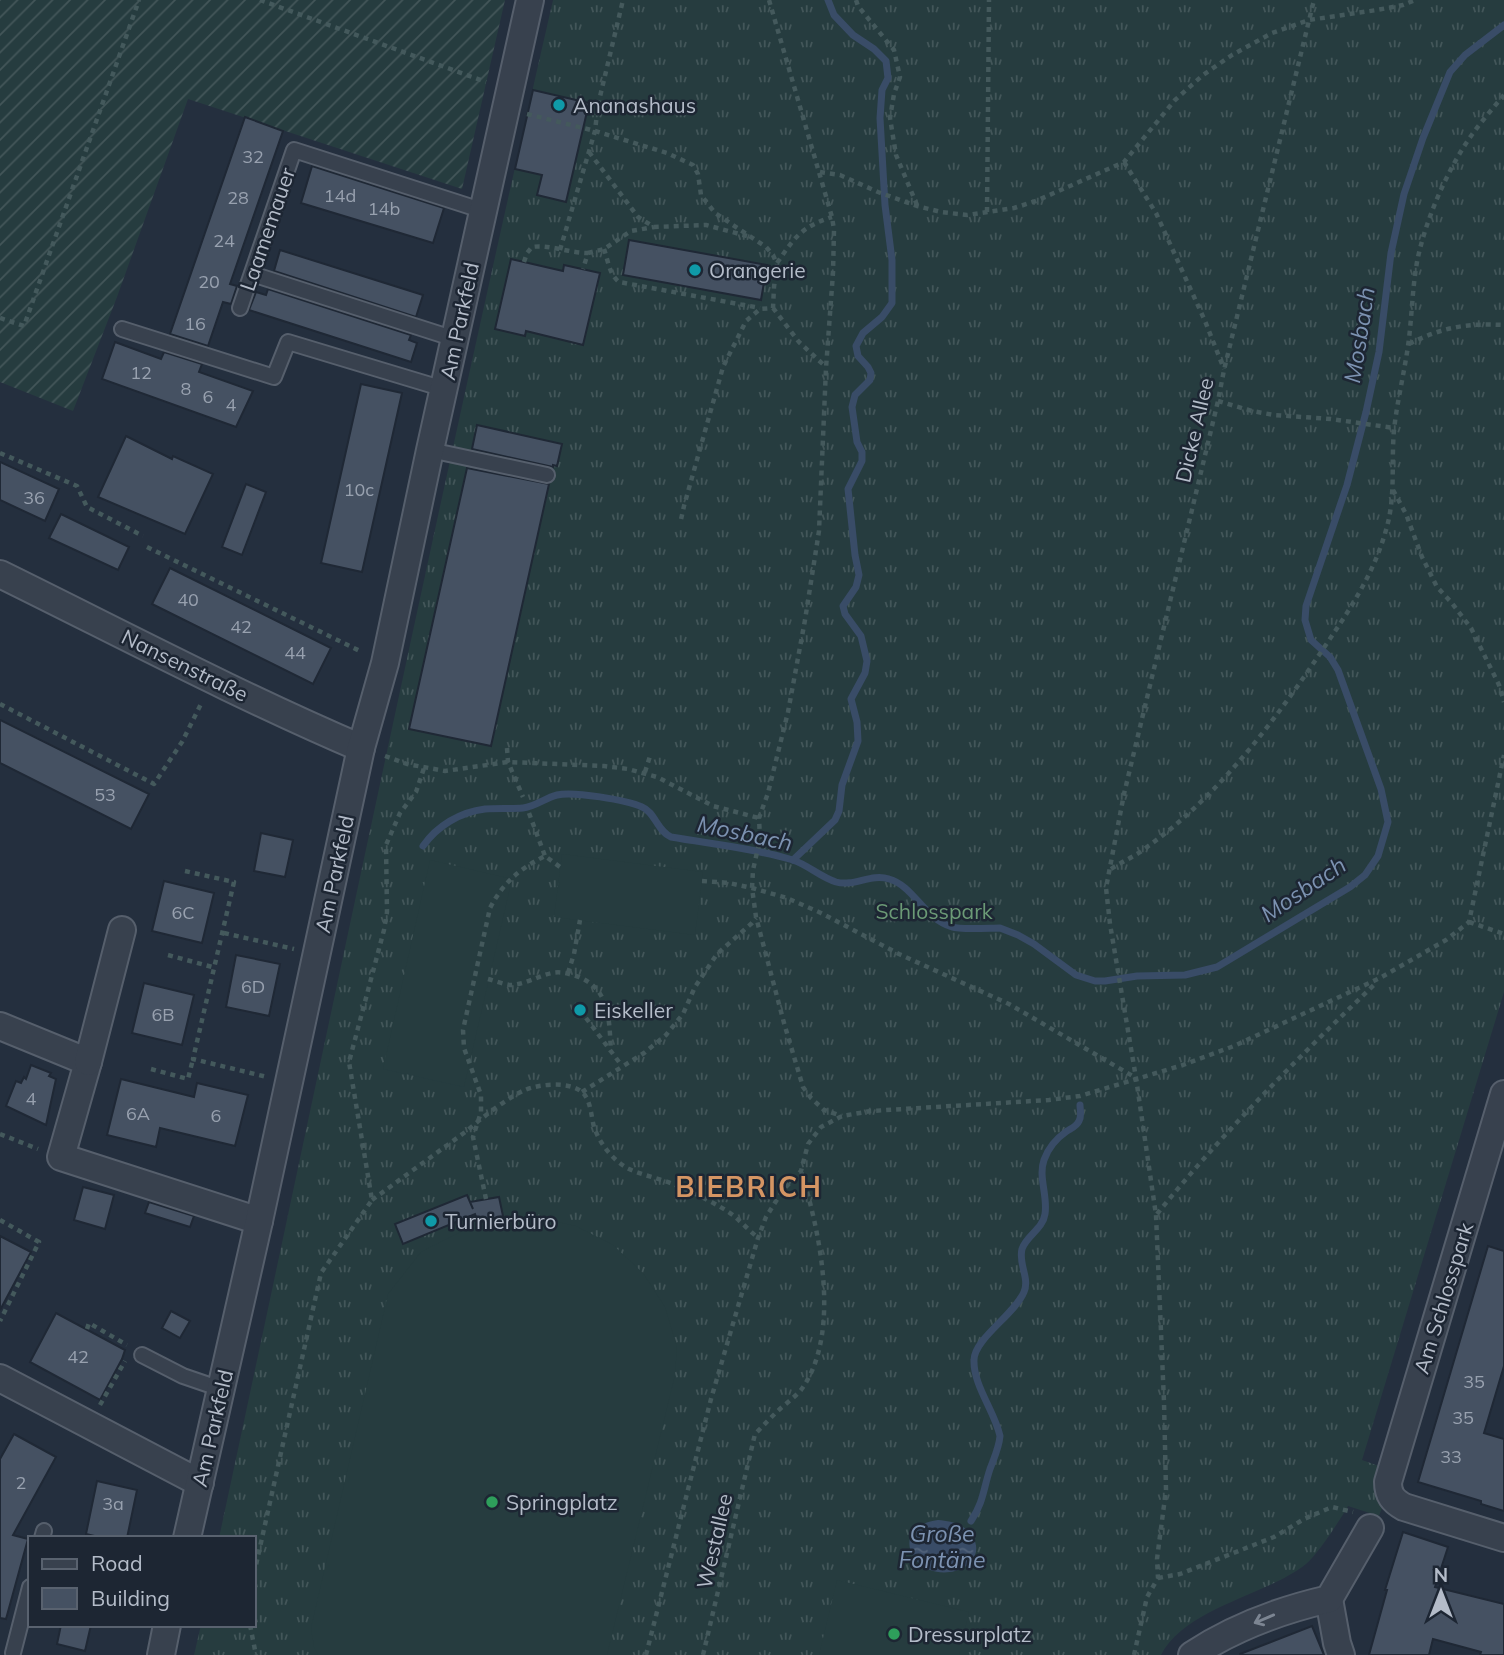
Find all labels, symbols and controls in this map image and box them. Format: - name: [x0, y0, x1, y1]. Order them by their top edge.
- place label: Ananashaus: [573, 92, 696, 118]
- marker: Ananashaus: [551, 97, 567, 113]
- house number: 32: [242, 145, 264, 168]
- street label: Laamemauer: [234, 164, 300, 294]
- house number: 14d: [324, 184, 356, 207]
- house number: 28: [227, 186, 249, 209]
- house number: 14b: [368, 197, 400, 220]
- house number: 24: [213, 229, 235, 252]
- place label: Orangerie: [709, 257, 806, 283]
- street label: Am Parkfeld: [434, 260, 484, 382]
- marker: Orangerie: [687, 262, 703, 278]
- house number: 20: [198, 270, 220, 293]
- water label: Mosbach: [1337, 285, 1381, 385]
- house number: 16: [184, 312, 206, 335]
- house number: 12: [130, 361, 152, 384]
- street label: Dicke Allee: [1169, 375, 1219, 485]
- house number: 8: [181, 377, 191, 400]
- house number: 6: [203, 385, 213, 408]
- house number: 4: [226, 393, 237, 416]
- house number: 10c: [344, 478, 374, 501]
- house number: 36: [23, 486, 45, 509]
- house number: 40: [177, 588, 199, 611]
- house number: 42: [230, 615, 252, 638]
- street label: Nansenstraße: [118, 623, 252, 707]
- house number: 44: [284, 641, 306, 664]
- house number: 53: [94, 783, 116, 806]
- water label: Mosbach: [695, 809, 795, 857]
- street label: Am Parkfeld: [309, 813, 359, 935]
- water label: Mosbach: [1255, 850, 1351, 928]
- park label: Schlosspark: [875, 898, 993, 924]
- house number: 6C: [171, 901, 195, 924]
- house number: 6D: [241, 975, 265, 998]
- place label: Eiskeller: [594, 997, 673, 1023]
- marker: Eiskeller: [572, 1002, 588, 1018]
- house number: 6B: [151, 1003, 175, 1026]
- house number: 4: [26, 1087, 37, 1110]
- house number: 6A: [126, 1102, 150, 1125]
- house number: 6: [211, 1104, 221, 1127]
- district label: BIEBRICH: [675, 1169, 823, 1204]
- place label: Turnierbüro: [445, 1208, 556, 1234]
- marker: Turnierbüro: [423, 1213, 439, 1229]
- street label: Am Schlosspark: [1408, 1219, 1478, 1377]
- house number: 42: [67, 1345, 89, 1368]
- street label: Am Parkfeld: [186, 1367, 238, 1489]
- house number: 35: [1463, 1370, 1485, 1393]
- house number: 35: [1452, 1406, 1474, 1429]
- house number: 33: [1440, 1445, 1462, 1468]
- house number: 2: [16, 1471, 26, 1494]
- place label: Springplatz: [506, 1489, 618, 1515]
- street label: Westallee: [690, 1491, 738, 1591]
- house number: 3a: [102, 1492, 124, 1515]
- marker: Springplatz: [484, 1494, 500, 1510]
- water label: Große Fontäne: [899, 1519, 985, 1574]
- legend: [28, 1536, 256, 1627]
- text: Road: [91, 1550, 142, 1576]
- north arrow: [1406, 1557, 1476, 1627]
- text: N: [1434, 1563, 1448, 1587]
- text: Building: [91, 1585, 170, 1611]
- one-way arrow: [1254, 1613, 1276, 1626]
- place label: Dressurplatz: [908, 1621, 1032, 1647]
- marker: Dressurplatz: [886, 1626, 902, 1642]

